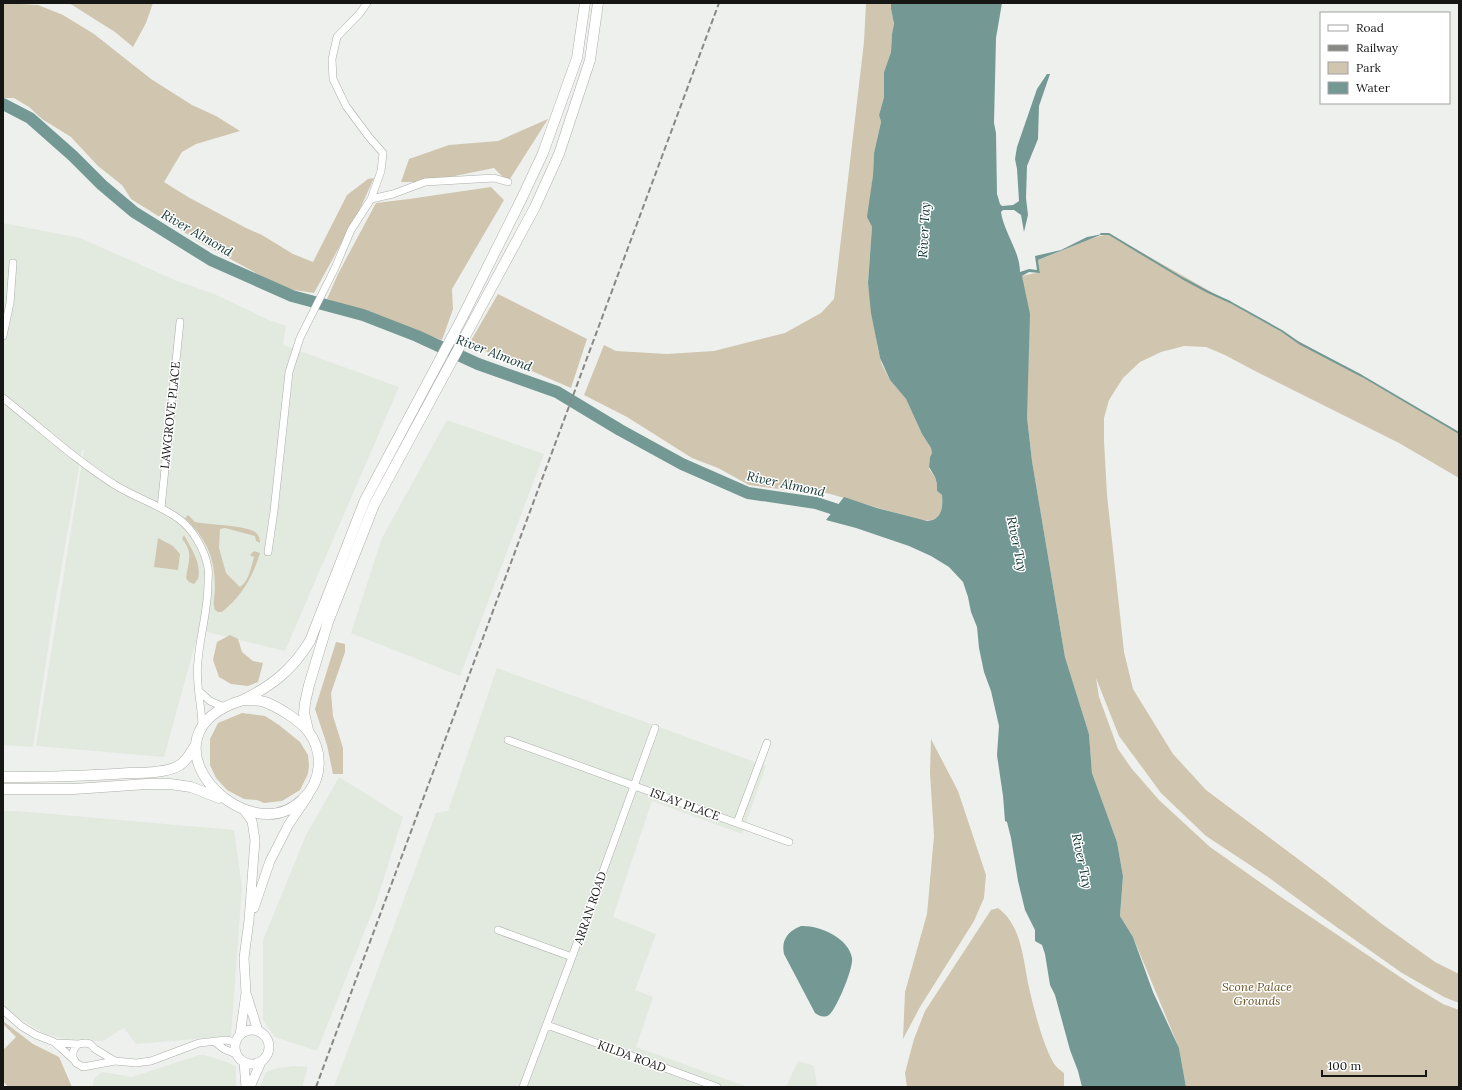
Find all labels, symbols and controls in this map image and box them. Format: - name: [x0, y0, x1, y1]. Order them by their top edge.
- legend: [1320, 12, 1450, 104]
- text: Road: [1356, 20, 1384, 35]
- text: Railway: [1356, 40, 1399, 55]
- text: Park: [1356, 60, 1382, 75]
- text: Water: [1356, 80, 1391, 95]
- water label: River Tay: [914, 201, 934, 258]
- water label: River Almond: [158, 206, 236, 261]
- water label: River Almond: [454, 331, 535, 376]
- street label: LAWGROVE PLACE: [157, 360, 183, 470]
- water label: River Almond: [745, 467, 828, 501]
- water label: River Tay: [1003, 515, 1031, 573]
- street label: ISLAY PLACE: [648, 784, 722, 824]
- water label: River Tay: [1068, 832, 1096, 890]
- street label: ARRAN ROAD: [570, 869, 610, 947]
- park label: Scone Palace Grounds: [1222, 979, 1292, 1008]
- street label: KILDA ROAD: [596, 1037, 668, 1075]
- scale bar: [1322, 1052, 1426, 1078]
- text: 100 m: [1328, 1058, 1361, 1073]

